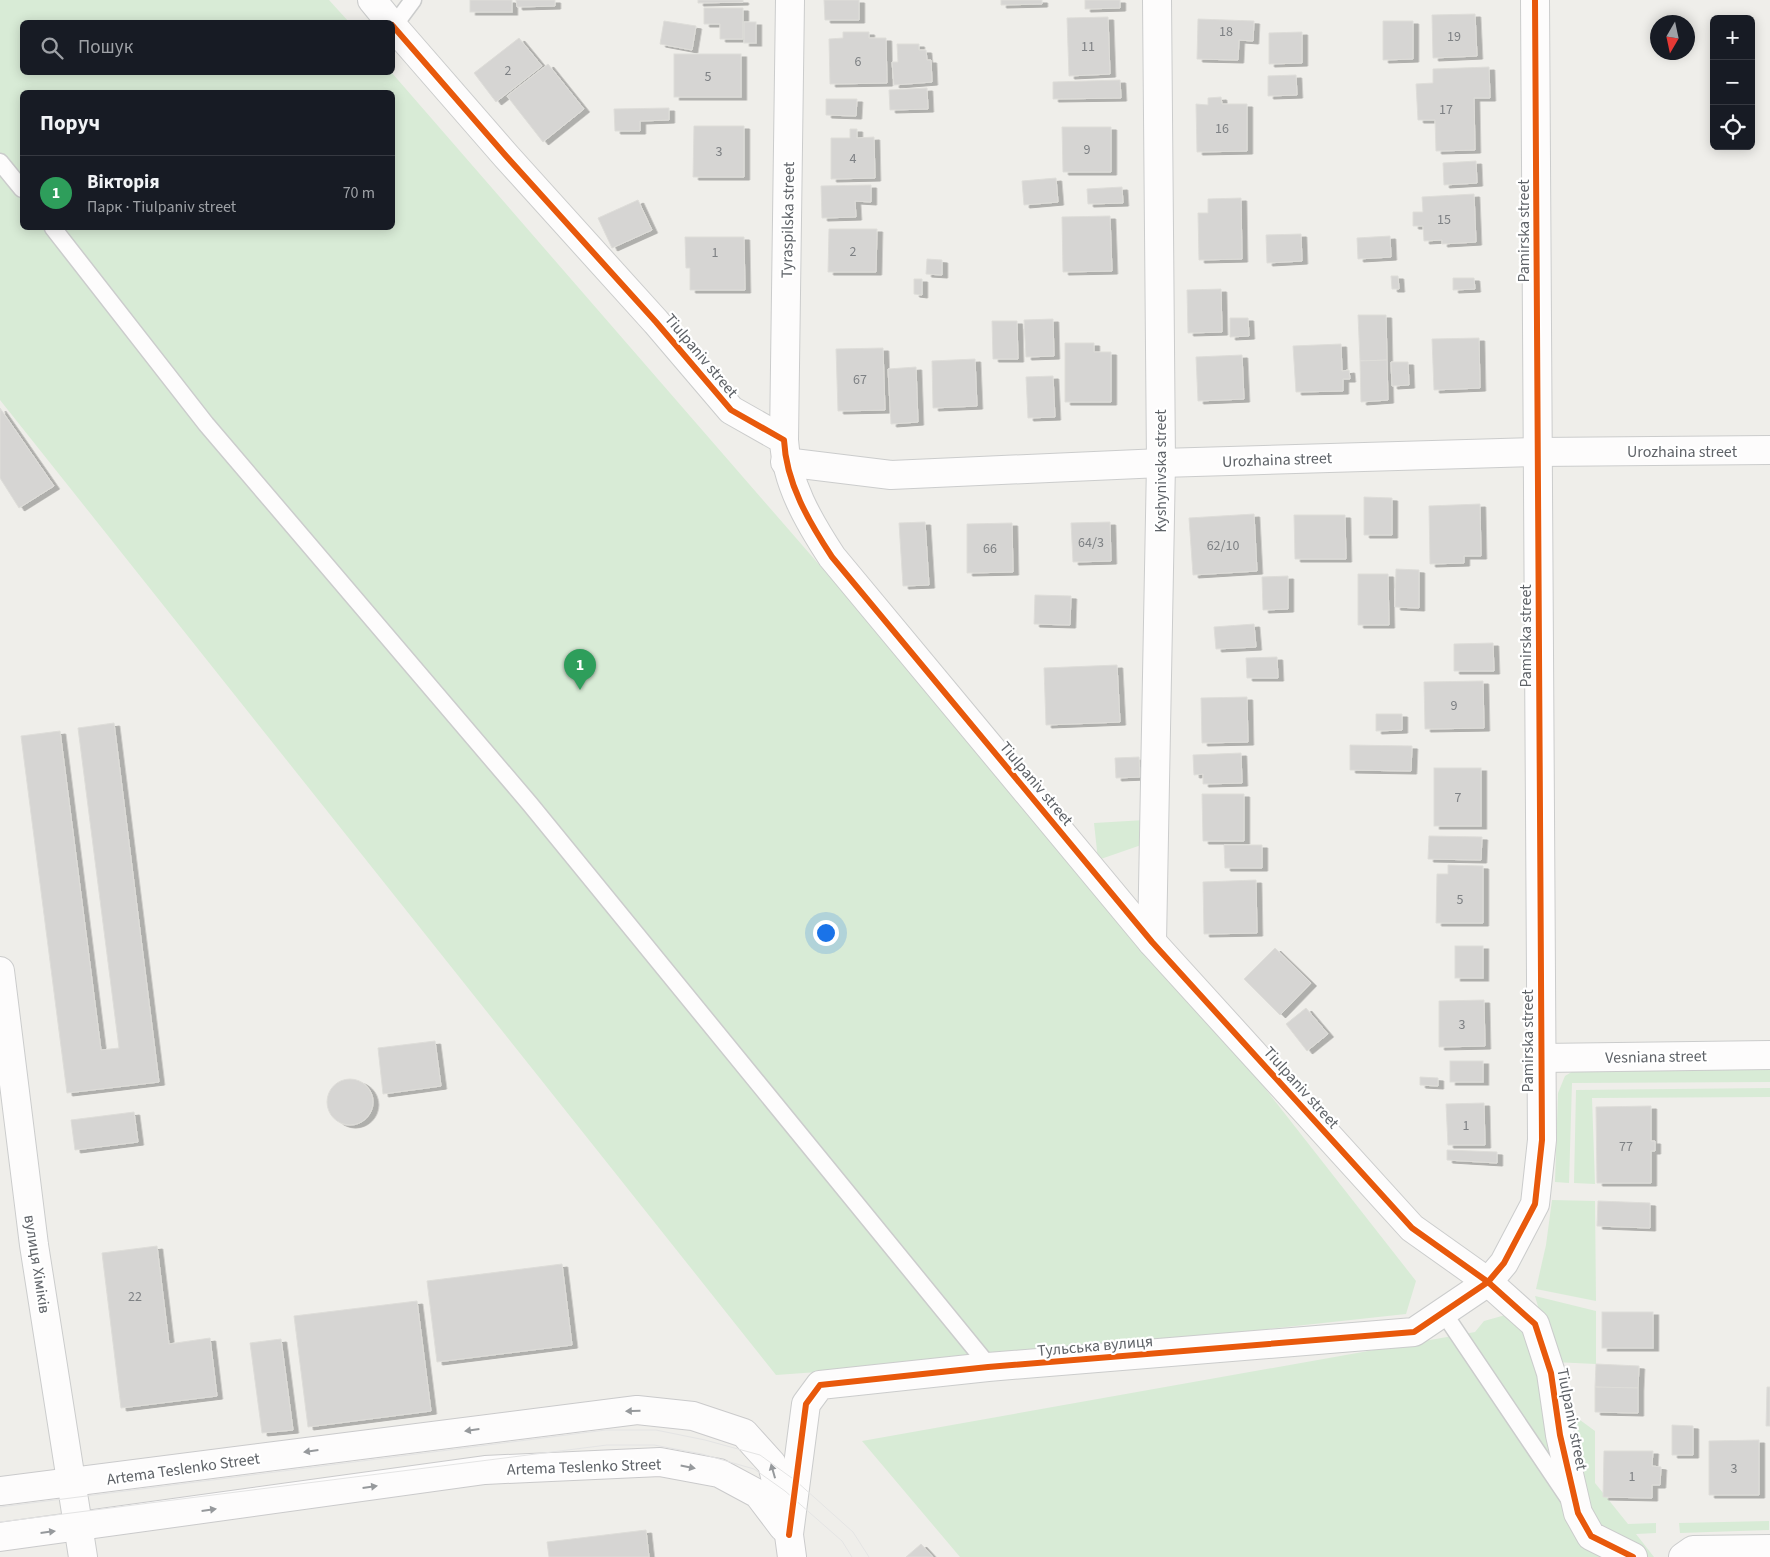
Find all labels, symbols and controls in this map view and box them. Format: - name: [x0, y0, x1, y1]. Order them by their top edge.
- north arrow: [1650, 15, 1695, 60]
- map controls: [1710, 15, 1755, 150]
- button: +: [1710, 15, 1755, 60]
- search box: [20, 20, 395, 75]
- house number: 18: [1219, 22, 1233, 42]
- house number: 19: [1447, 27, 1461, 47]
- icon: search: [38, 34, 66, 62]
- text: Пошук: [78, 34, 133, 61]
- house number: 11: [1081, 37, 1095, 57]
- house number: 6: [855, 52, 862, 72]
- button: −: [1710, 60, 1755, 105]
- house number: 2: [505, 61, 512, 81]
- house number: 5: [705, 67, 712, 87]
- house number: 17: [1439, 100, 1453, 120]
- button: locate: [1710, 105, 1755, 150]
- text: Поруч: [40, 108, 100, 138]
- house number: 16: [1215, 119, 1229, 139]
- house number: 9: [1084, 140, 1091, 160]
- house number: 3: [716, 142, 723, 162]
- house number: 4: [850, 149, 857, 169]
- street label: Tyraspilska street: [776, 161, 800, 278]
- text: Вікторія: [87, 169, 160, 196]
- street label: Pamirska street: [1513, 179, 1535, 283]
- text: 1: [52, 182, 60, 204]
- text: 70 m: [343, 182, 375, 204]
- text: Парк · Tiulpaniv street: [87, 196, 236, 218]
- house number: 15: [1437, 210, 1451, 230]
- house number: 2: [850, 242, 857, 262]
- house number: 1: [712, 243, 719, 263]
- street label: Tiulpaniv street: [659, 309, 743, 403]
- house number: 67: [853, 370, 867, 390]
- street label: Kyshynivska street: [1150, 409, 1172, 533]
- street label: Urozhaina street: [1627, 441, 1738, 463]
- street label: Urozhaina street: [1222, 447, 1333, 473]
- house number: 64/3: [1078, 533, 1104, 553]
- house number: 62/10: [1207, 536, 1239, 556]
- house number: 66: [983, 539, 997, 559]
- street label: Pamirska street: [1515, 584, 1537, 688]
- pin: 1: [564, 649, 596, 690]
- house number: 9: [1451, 696, 1458, 716]
- street label: Tiulpaniv street: [994, 737, 1078, 831]
- house number: 7: [1455, 788, 1462, 808]
- house number: 5: [1457, 890, 1464, 910]
- your location: [813, 920, 839, 946]
- street label: Pamirska street: [1517, 989, 1539, 1093]
- house number: 3: [1459, 1015, 1466, 1035]
- street label: Tiulpaniv street: [1258, 1042, 1345, 1134]
- street label: Vesniana street: [1605, 1045, 1708, 1069]
- house number: 1: [1463, 1116, 1470, 1136]
- house number: 77: [1619, 1137, 1633, 1157]
- street label: вулиця Хіміків: [18, 1213, 56, 1315]
- house number: 22: [128, 1287, 142, 1307]
- street label: Тульська вулиця: [1036, 1330, 1154, 1362]
- street label: Tiulpaniv street: [1551, 1366, 1593, 1473]
- one-way arrow: [625, 1407, 641, 1415]
- one-way arrow: [464, 1426, 480, 1434]
- street label: Artema Teslenko Street: [105, 1447, 262, 1491]
- one-way arrow: [303, 1447, 319, 1455]
- street label: Artema Teslenko Street: [506, 1453, 662, 1481]
- house number: 3: [1731, 1459, 1738, 1479]
- one-way arrow: [681, 1463, 696, 1471]
- one-way arrow: [769, 1463, 777, 1478]
- house number: 1: [1629, 1467, 1636, 1487]
- one-way arrow: [363, 1482, 379, 1490]
- one-way arrow: [202, 1505, 218, 1513]
- one-way arrow: [41, 1528, 57, 1536]

